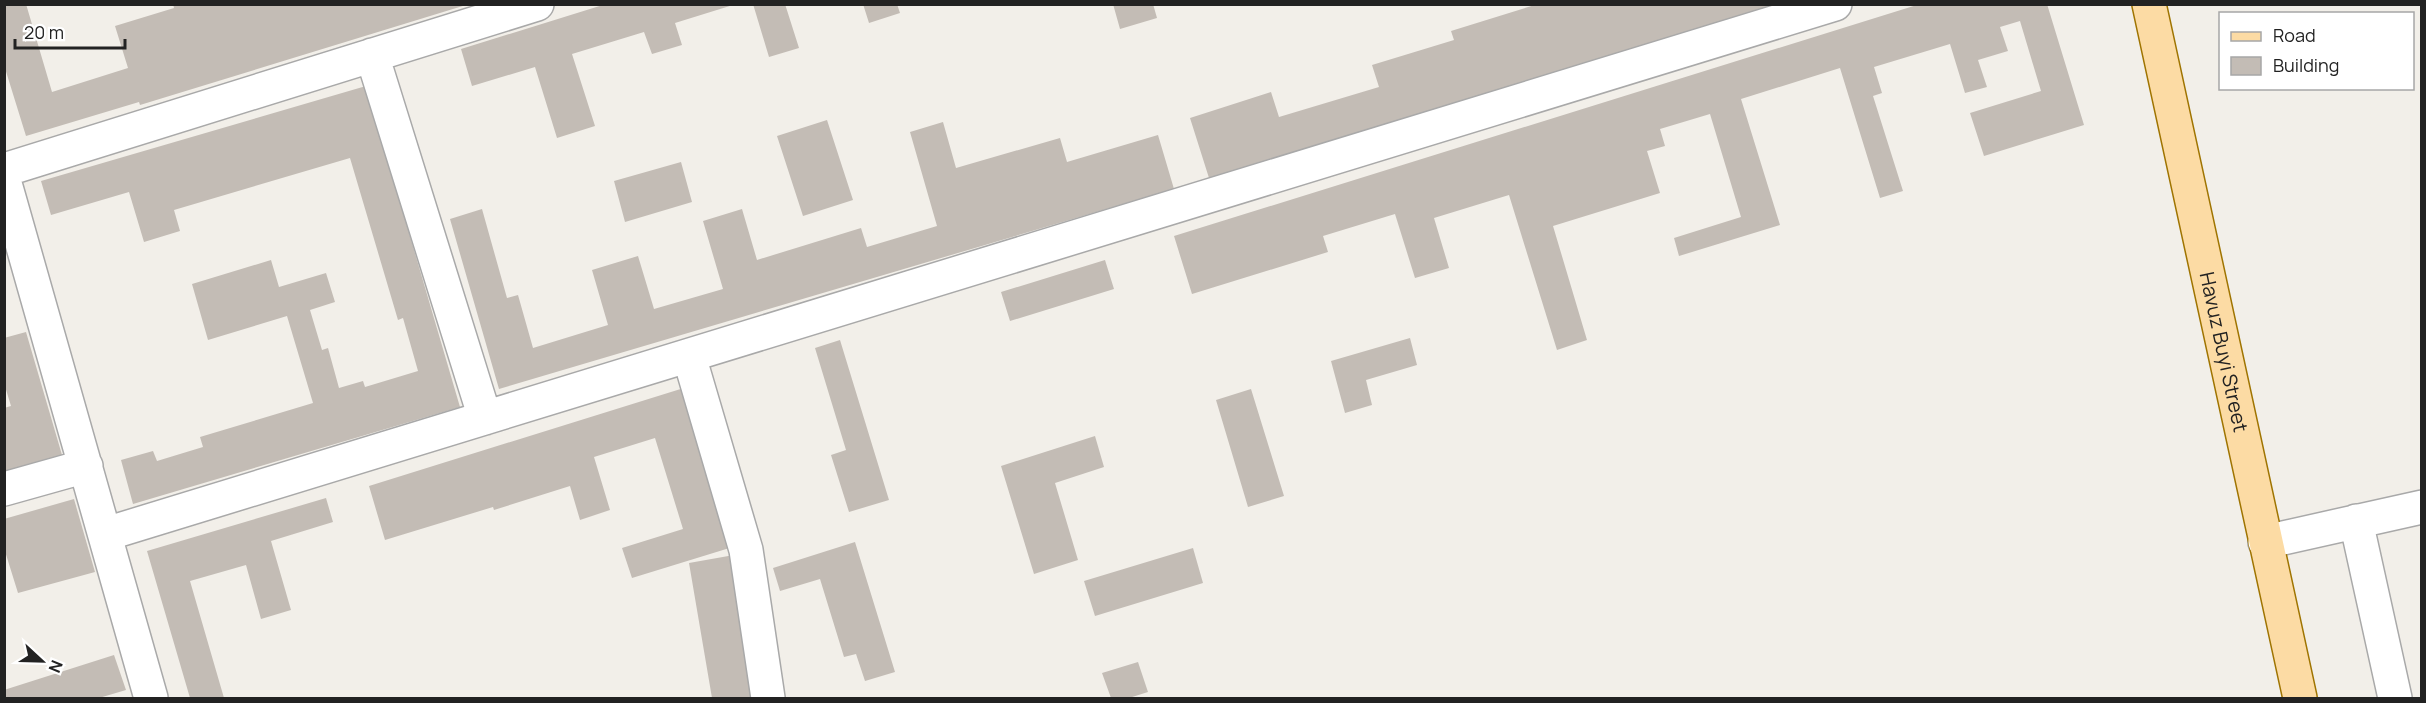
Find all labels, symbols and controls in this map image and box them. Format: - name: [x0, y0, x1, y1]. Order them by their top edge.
- scale bar: [15, 12, 124, 50]
- legend: [2219, 12, 2414, 90]
- text: 20 m: [24, 20, 64, 44]
- text: Road: [2273, 23, 2316, 47]
- text: Building: [2273, 53, 2339, 77]
- street label: Havuz Buyi Street: [2194, 269, 2255, 434]
- north arrow: [12, 631, 72, 691]
- text: N: [44, 657, 68, 676]

